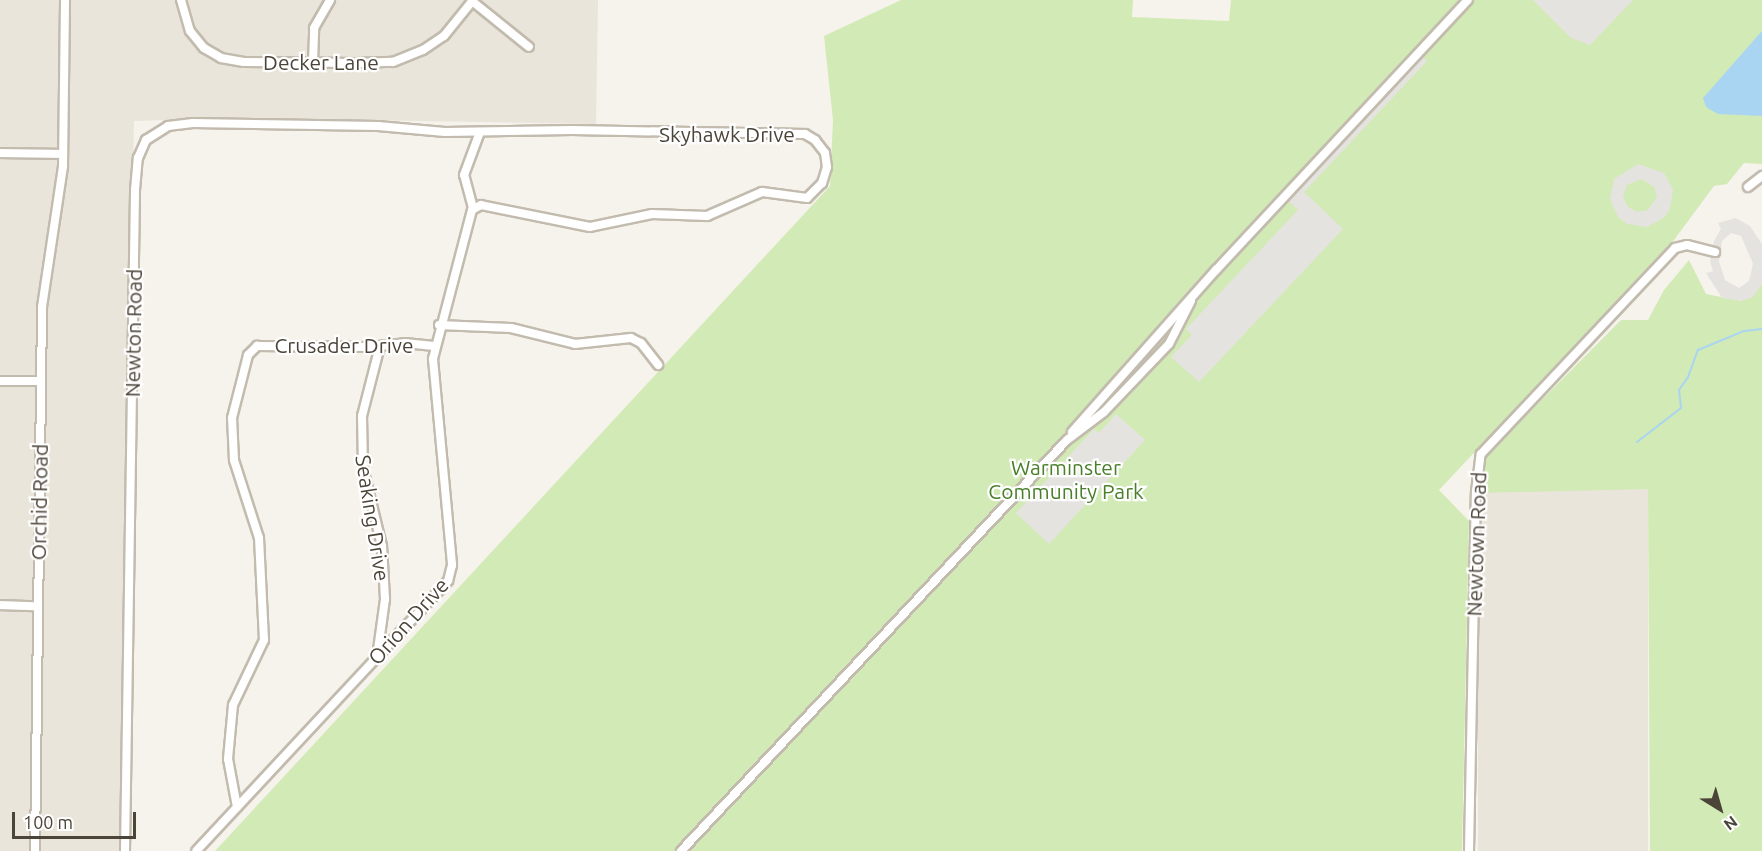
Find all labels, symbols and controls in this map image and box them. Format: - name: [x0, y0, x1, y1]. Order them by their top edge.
- street label: Decker Lane: [263, 49, 379, 75]
- street label: Skyhawk Drive: [659, 121, 795, 147]
- street label: Newton Road: [119, 268, 147, 398]
- street label: Crusader Drive: [274, 332, 414, 358]
- street label: Orchid Road: [25, 443, 53, 561]
- street label: Seaking Drive: [351, 453, 395, 583]
- park label: Warminster Community Park: [988, 454, 1144, 504]
- street label: Newtown Road: [1461, 471, 1491, 617]
- street label: Orion Drive: [362, 572, 454, 670]
- north arrow: [1690, 779, 1750, 839]
- scale bar: [15, 800, 140, 838]
- text: 100 m: [23, 812, 73, 832]
- text: N: [1721, 813, 1741, 834]

